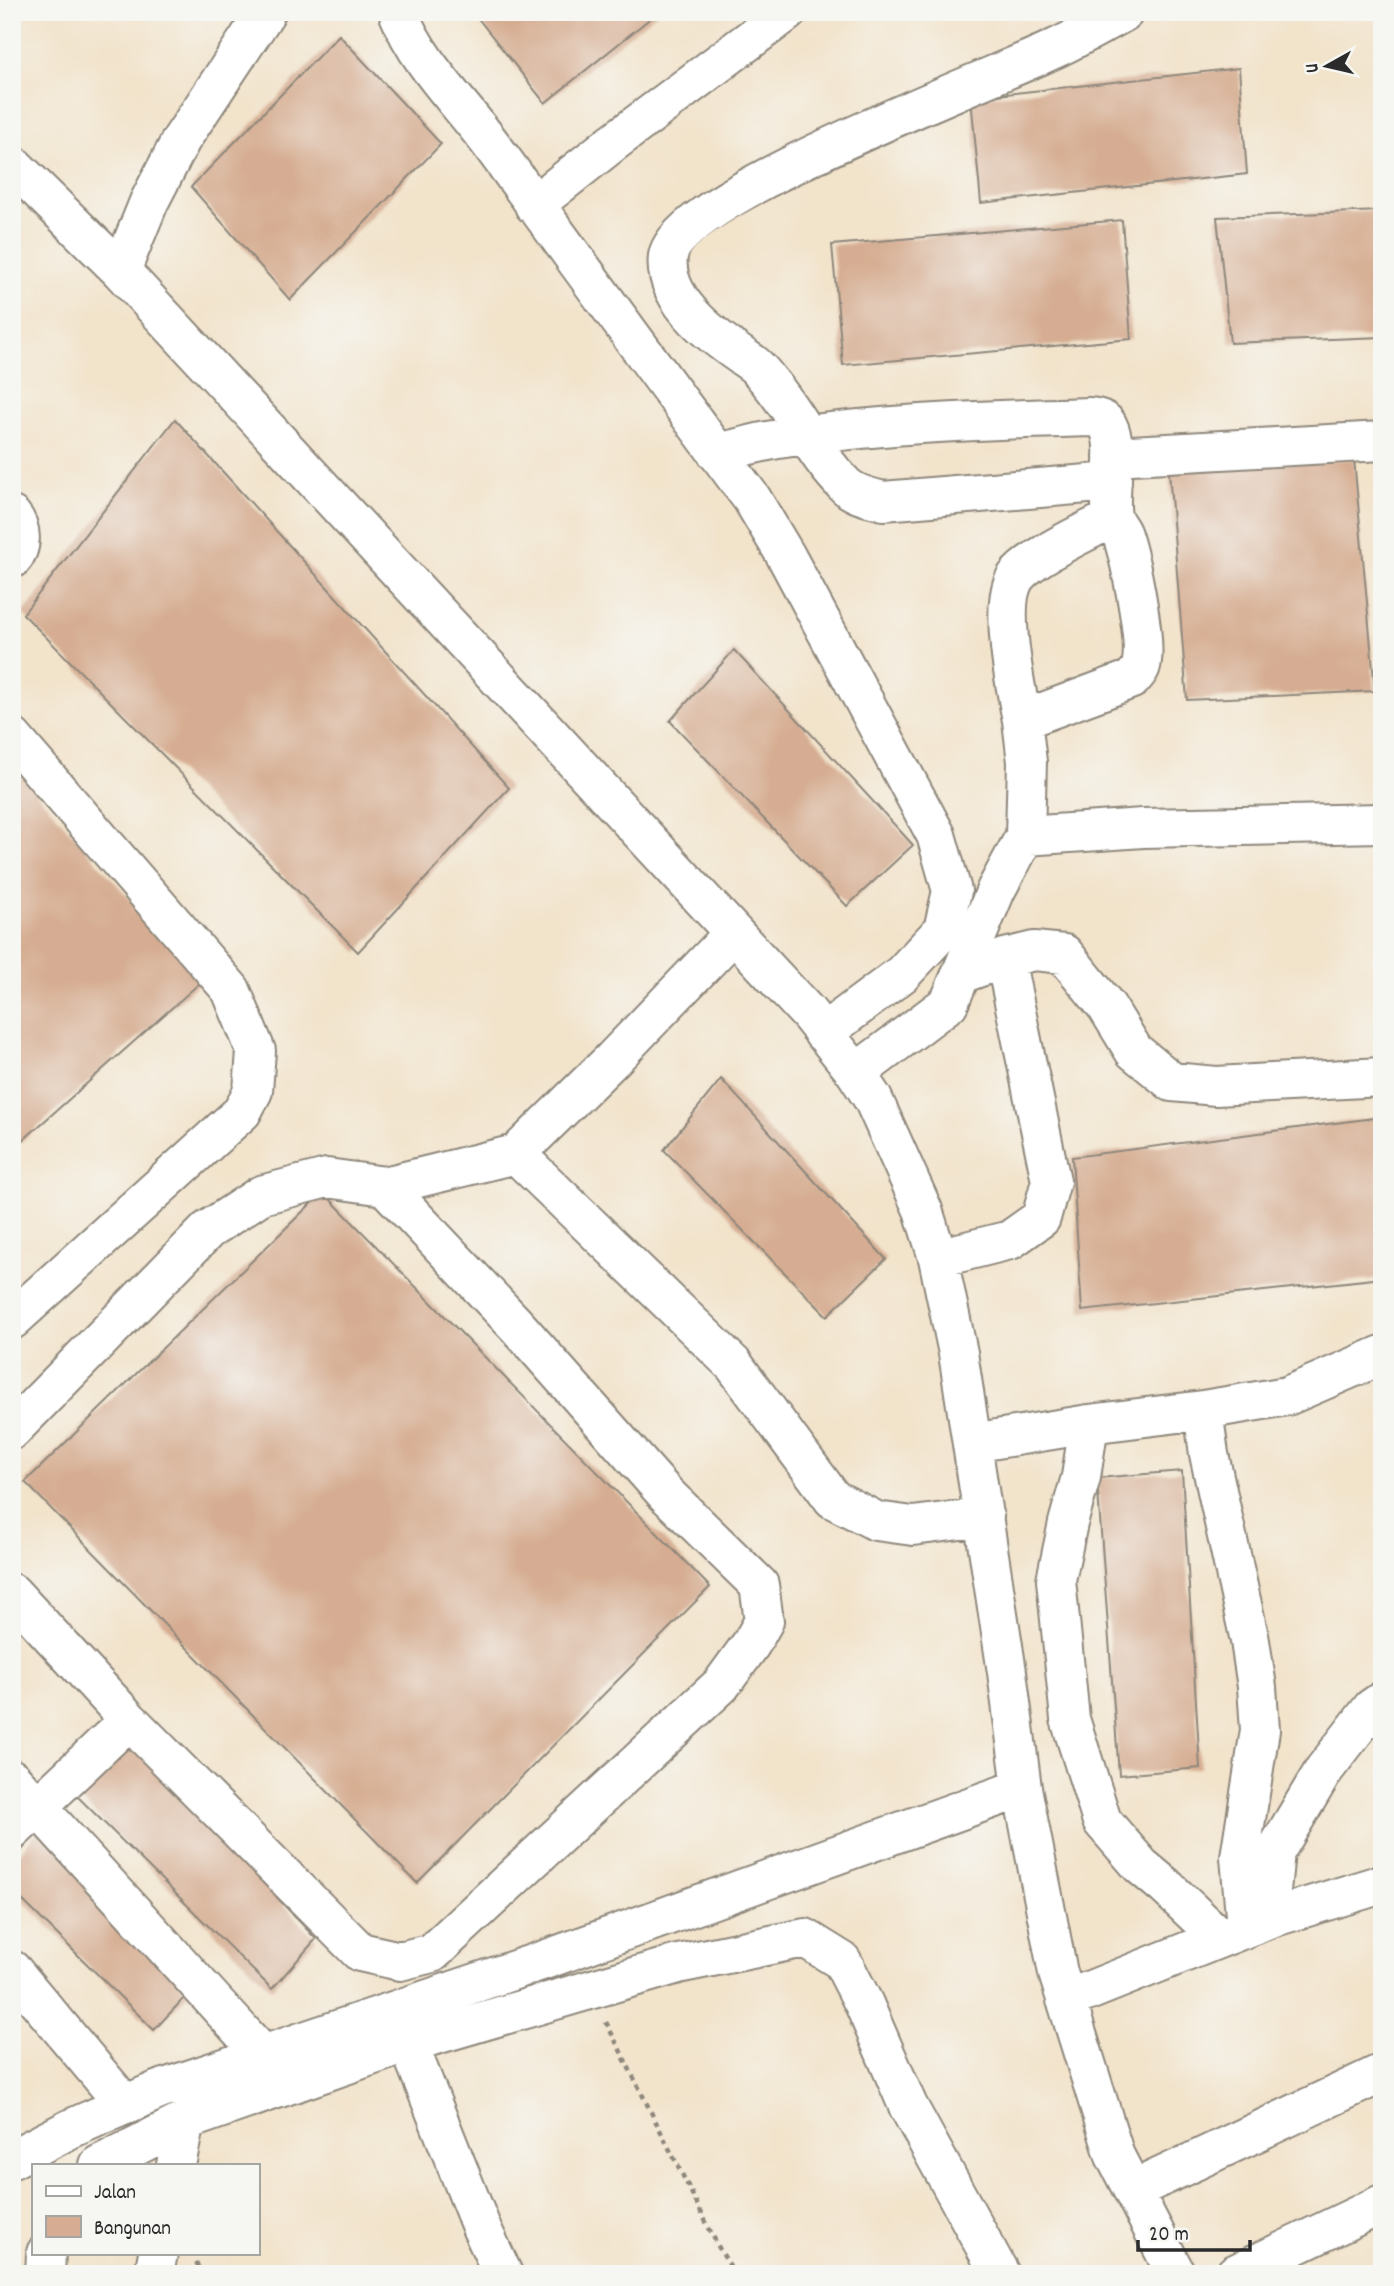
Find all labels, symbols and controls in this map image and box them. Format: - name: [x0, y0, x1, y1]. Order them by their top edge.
- north arrow: [1292, 32, 1362, 102]
- text: U: [1300, 61, 1328, 74]
- legend: [32, 2164, 259, 2254]
- text: Jalan: [94, 2179, 136, 2209]
- scale bar: [1138, 2209, 1250, 2253]
- text: Bangunan: [94, 2215, 171, 2245]
- text: 20 m: [1149, 2221, 1189, 2251]

